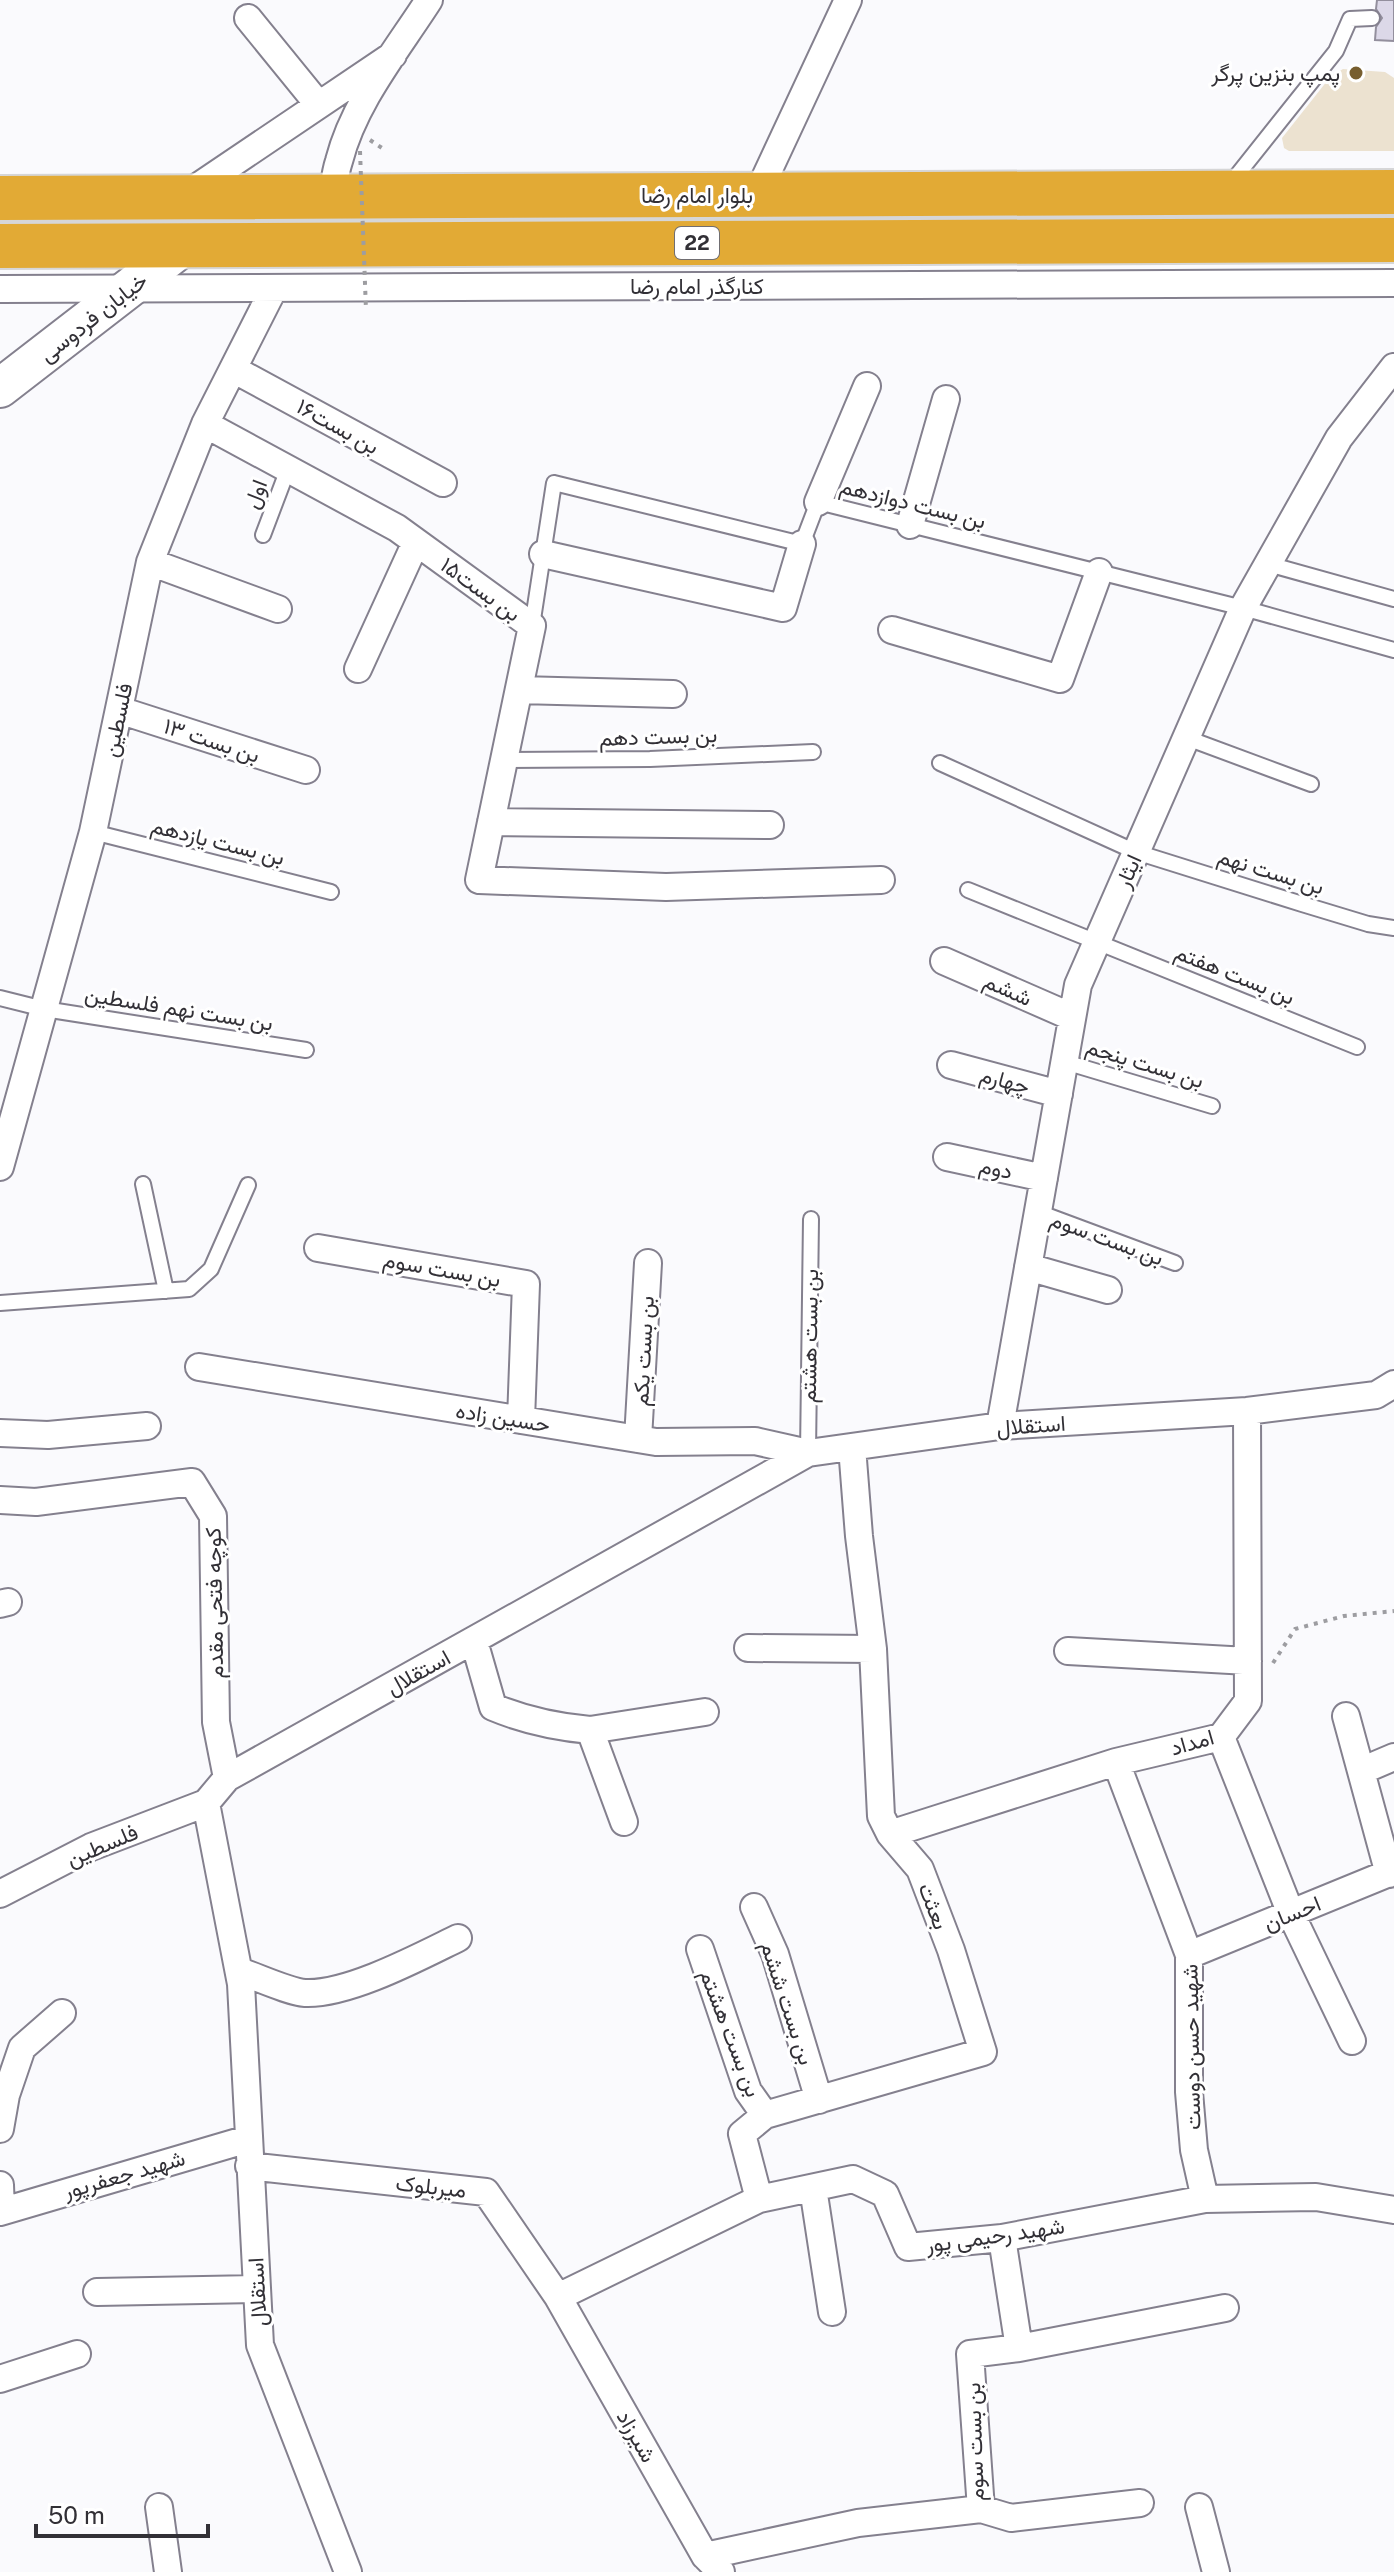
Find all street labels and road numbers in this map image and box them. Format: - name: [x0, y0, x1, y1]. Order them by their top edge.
- street label: بلوار امام رضا: [641, 182, 753, 210]
- road number: 22: [675, 227, 719, 259]
- street label: خیابان فردوسی: [34, 267, 153, 368]
- street label: کنارگذر امام رضا: [630, 273, 764, 301]
- street label: بن بست۱۶: [292, 393, 384, 460]
- street label: بن بست دوازدهم: [837, 472, 989, 536]
- street label: اول: [238, 476, 273, 513]
- street label: بن بست۱۵: [435, 551, 526, 628]
- street label: فلسطین: [96, 681, 138, 760]
- street label: بن بست ۱۳: [160, 712, 263, 769]
- street label: بن بست دهم: [598, 721, 718, 753]
- street label: بن بست یازدهم: [148, 812, 287, 872]
- street label: بن بست نهم: [1214, 843, 1327, 901]
- street label: ایثار: [1109, 850, 1148, 893]
- street label: بن بست هفتم: [1171, 938, 1299, 1012]
- street label: ششم: [979, 967, 1036, 1013]
- street label: بن بست نهم فلسطین: [83, 980, 275, 1038]
- street label: بن بست پنجم: [1082, 1033, 1207, 1095]
- street label: چهارم: [977, 1061, 1033, 1101]
- street label: دوم: [977, 1152, 1015, 1186]
- street label: بن بست سوم: [1046, 1205, 1167, 1272]
- street label: بن بست سوم: [381, 1246, 503, 1294]
- street label: بن بست هشتم: [795, 1269, 825, 1403]
- street label: بن بست یکم: [627, 1295, 661, 1407]
- street label: حسین زاده: [454, 1397, 552, 1438]
- street label: استقلال: [996, 1410, 1066, 1440]
- street label: کوچه فتحی مقدم: [200, 1527, 230, 1679]
- street label: استقلال: [381, 1644, 455, 1700]
- street label: امداد: [1167, 1723, 1217, 1761]
- street label: فلسطین: [62, 1818, 142, 1873]
- street label: بعثت: [913, 1879, 955, 1933]
- street label: احسان: [1260, 1890, 1324, 1936]
- street label: بن بست ششم: [754, 1938, 820, 2069]
- street label: شهید حسن دوست: [1177, 1964, 1206, 2130]
- street label: بن بست هشتم: [693, 1966, 767, 2101]
- street label: شهید جعفرپور: [59, 2144, 188, 2206]
- street label: میربلوک: [394, 2169, 468, 2204]
- street label: شهید رحیمی پور: [923, 2212, 1066, 2260]
- street label: استقلال: [242, 2257, 272, 2327]
- street label: بن بست سوم: [959, 2382, 991, 2502]
- street label: شیرزاد: [611, 2405, 662, 2467]

